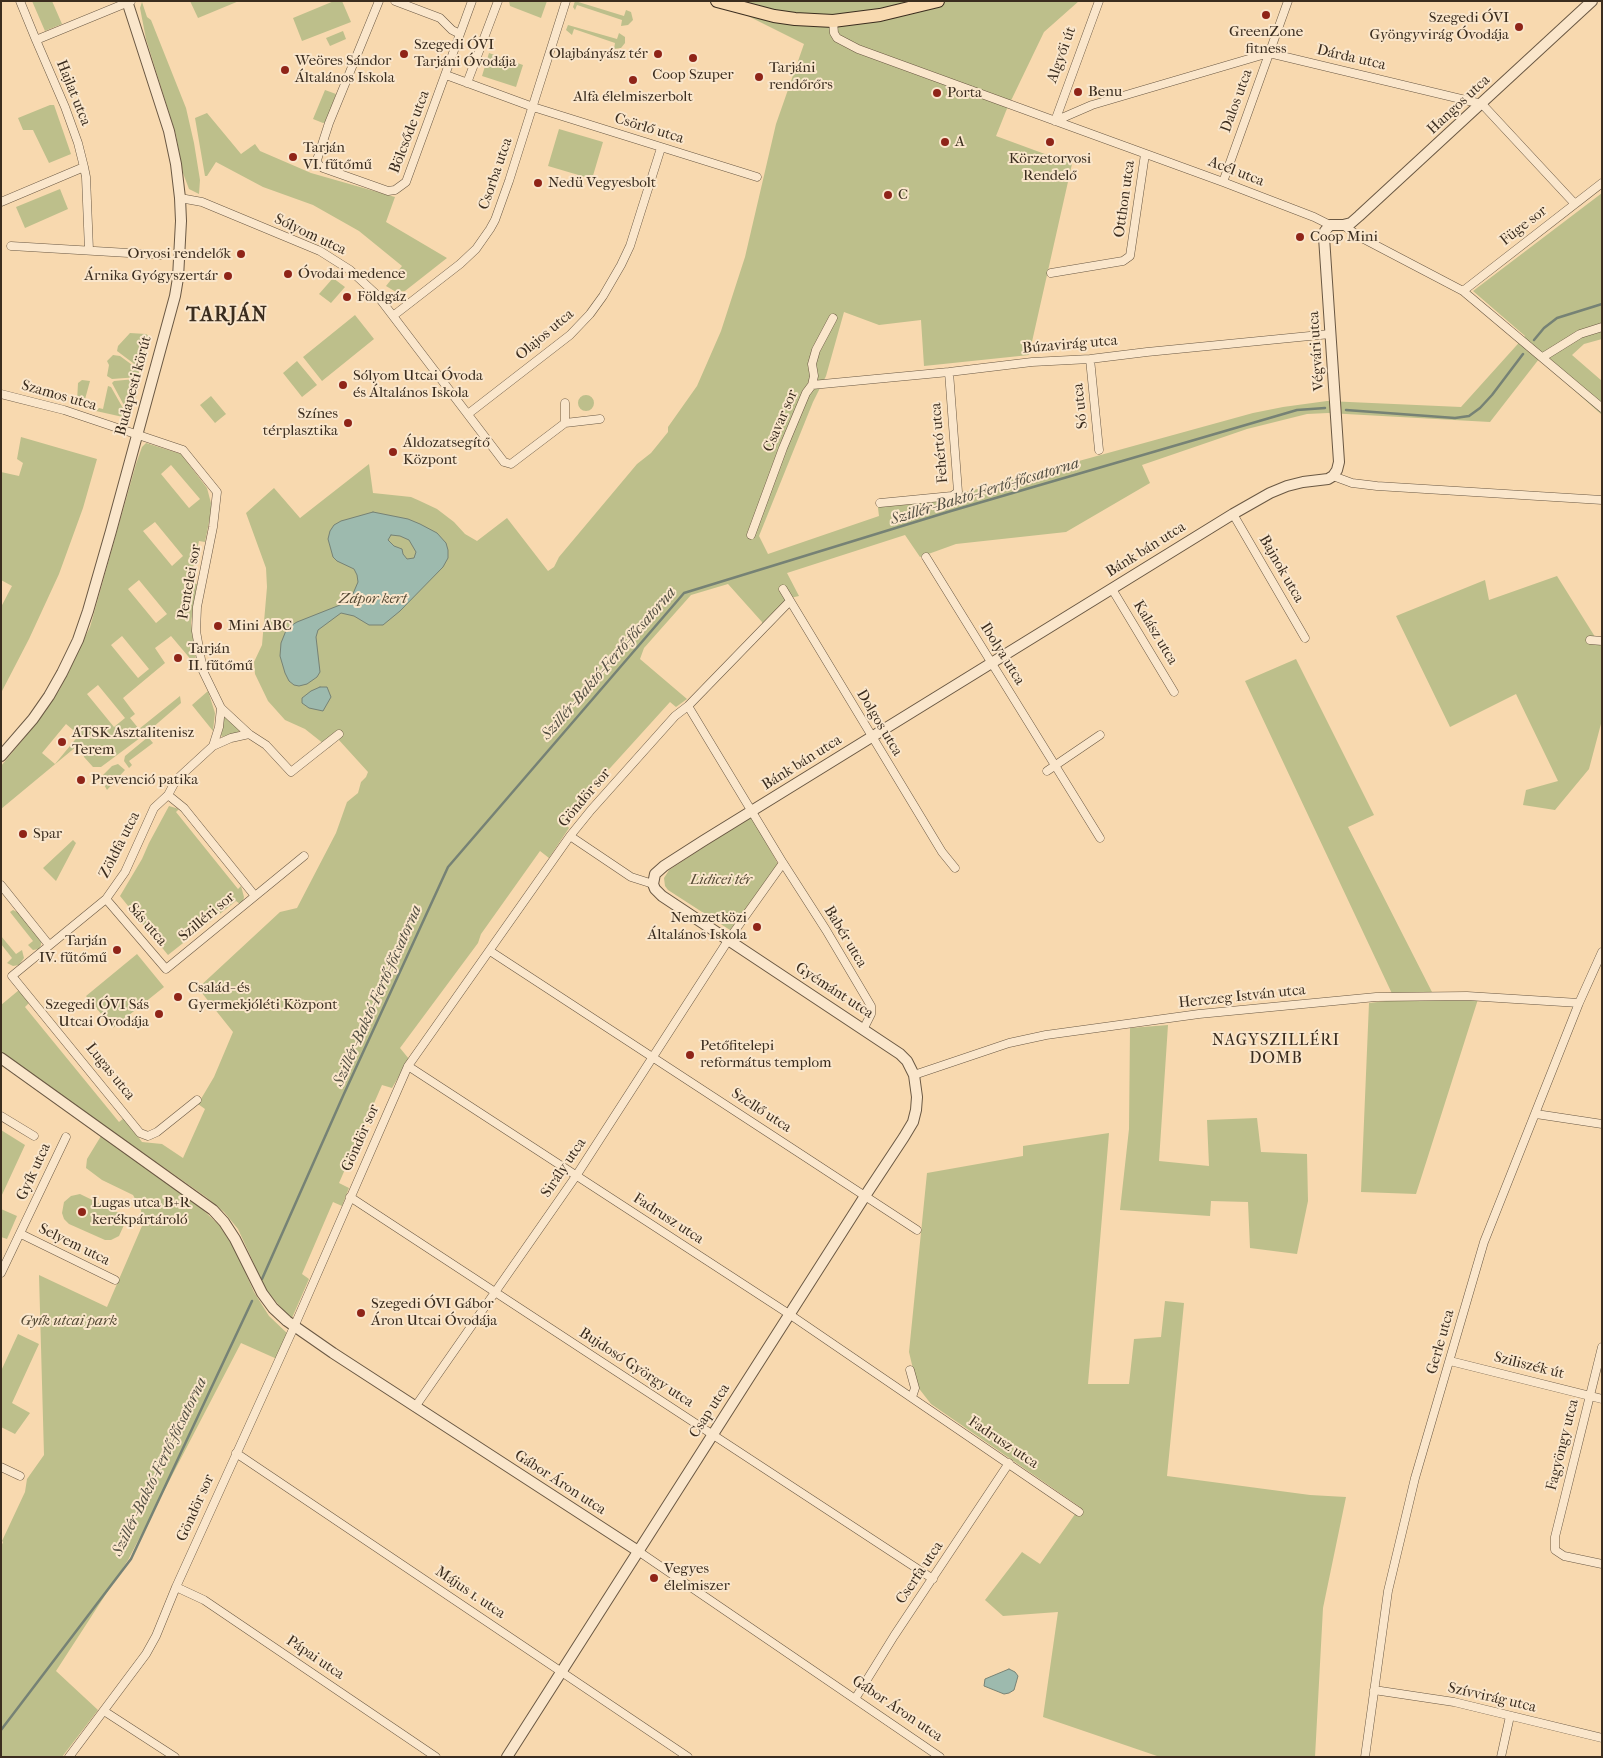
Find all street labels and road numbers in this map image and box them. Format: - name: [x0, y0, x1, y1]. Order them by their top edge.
- street label: Algyői út: [1044, 24, 1080, 86]
- street label: Dárda utca: [1315, 41, 1387, 75]
- street label: Hajlat utca: [52, 57, 94, 129]
- street label: Dalos utca: [1217, 67, 1257, 135]
- street label: Hangos utca: [1424, 71, 1494, 139]
- street label: Bölcsőde utca: [386, 88, 434, 176]
- street label: Csörlő utca: [612, 110, 686, 148]
- street label: Csorba utca: [475, 136, 517, 212]
- street label: Acél utca: [1206, 153, 1266, 191]
- street label: Otthon utca: [1111, 159, 1139, 239]
- street label: Füge sor: [1497, 202, 1551, 250]
- street label: Sólyom utca: [271, 211, 349, 259]
- street label: Olajos utca: [512, 305, 578, 365]
- street label: Végvári utca: [1305, 310, 1329, 392]
- street label: Búzavirág utca: [1022, 332, 1118, 358]
- street label: Budapesti körút: [112, 334, 156, 438]
- street label: Szamos utca: [19, 377, 99, 415]
- street label: Só utca: [1070, 382, 1092, 430]
- street label: Csavar sor: [760, 387, 802, 455]
- street label: Fehértó utca: [928, 402, 952, 484]
- street label: Bánk bán utca: [1103, 518, 1189, 582]
- street label: Bajnok utca: [1254, 532, 1308, 606]
- street label: Pentelei sor: [175, 543, 205, 621]
- street label: Kalász utca: [1129, 598, 1181, 668]
- street label: Ibolya utca: [976, 619, 1028, 689]
- street label: Dolgos utca: [852, 686, 906, 760]
- street label: Bánk bán utca: [759, 731, 845, 795]
- street label: Göndör sor: [555, 765, 615, 831]
- street label: Zöldfa utca: [96, 809, 144, 881]
- street label: Szilléri sor: [175, 888, 239, 946]
- street label: Sás utca: [124, 900, 170, 950]
- street label: Babér utca: [820, 903, 870, 971]
- street label: Gyémánt utca: [792, 959, 876, 1023]
- street label: Herczeg István utca: [1178, 981, 1306, 1013]
- street label: Lugas utca: [81, 1040, 139, 1104]
- street label: Szellő utca: [728, 1085, 794, 1137]
- street label: Göndör sor: [338, 1102, 384, 1174]
- street label: Sirály utca: [538, 1135, 590, 1201]
- street label: Gyík utca: [13, 1140, 55, 1204]
- street label: Fadrusz utca: [629, 1189, 707, 1249]
- street label: Selyem utca: [35, 1220, 113, 1270]
- street label: Gerle utca: [1423, 1308, 1459, 1376]
- street label: Bujdosó György utca: [575, 1324, 697, 1412]
- street label: Sziliszék út: [1492, 1349, 1566, 1383]
- street label: Csap utca: [686, 1380, 734, 1442]
- street label: Fagyöngy utca: [1543, 1397, 1583, 1493]
- street label: Fadrusz utca: [965, 1413, 1041, 1473]
- street label: Gábor Áron utca: [511, 1447, 609, 1519]
- street label: Göndör sor: [173, 1472, 219, 1544]
- street label: Cserfa utca: [892, 1538, 948, 1608]
- street label: Május 1. utca: [432, 1563, 508, 1623]
- street label: Pápai utca: [283, 1632, 347, 1684]
- street label: Gábor Áron utca: [848, 1672, 946, 1746]
- street label: Szívvirág utca: [1446, 1679, 1538, 1717]

